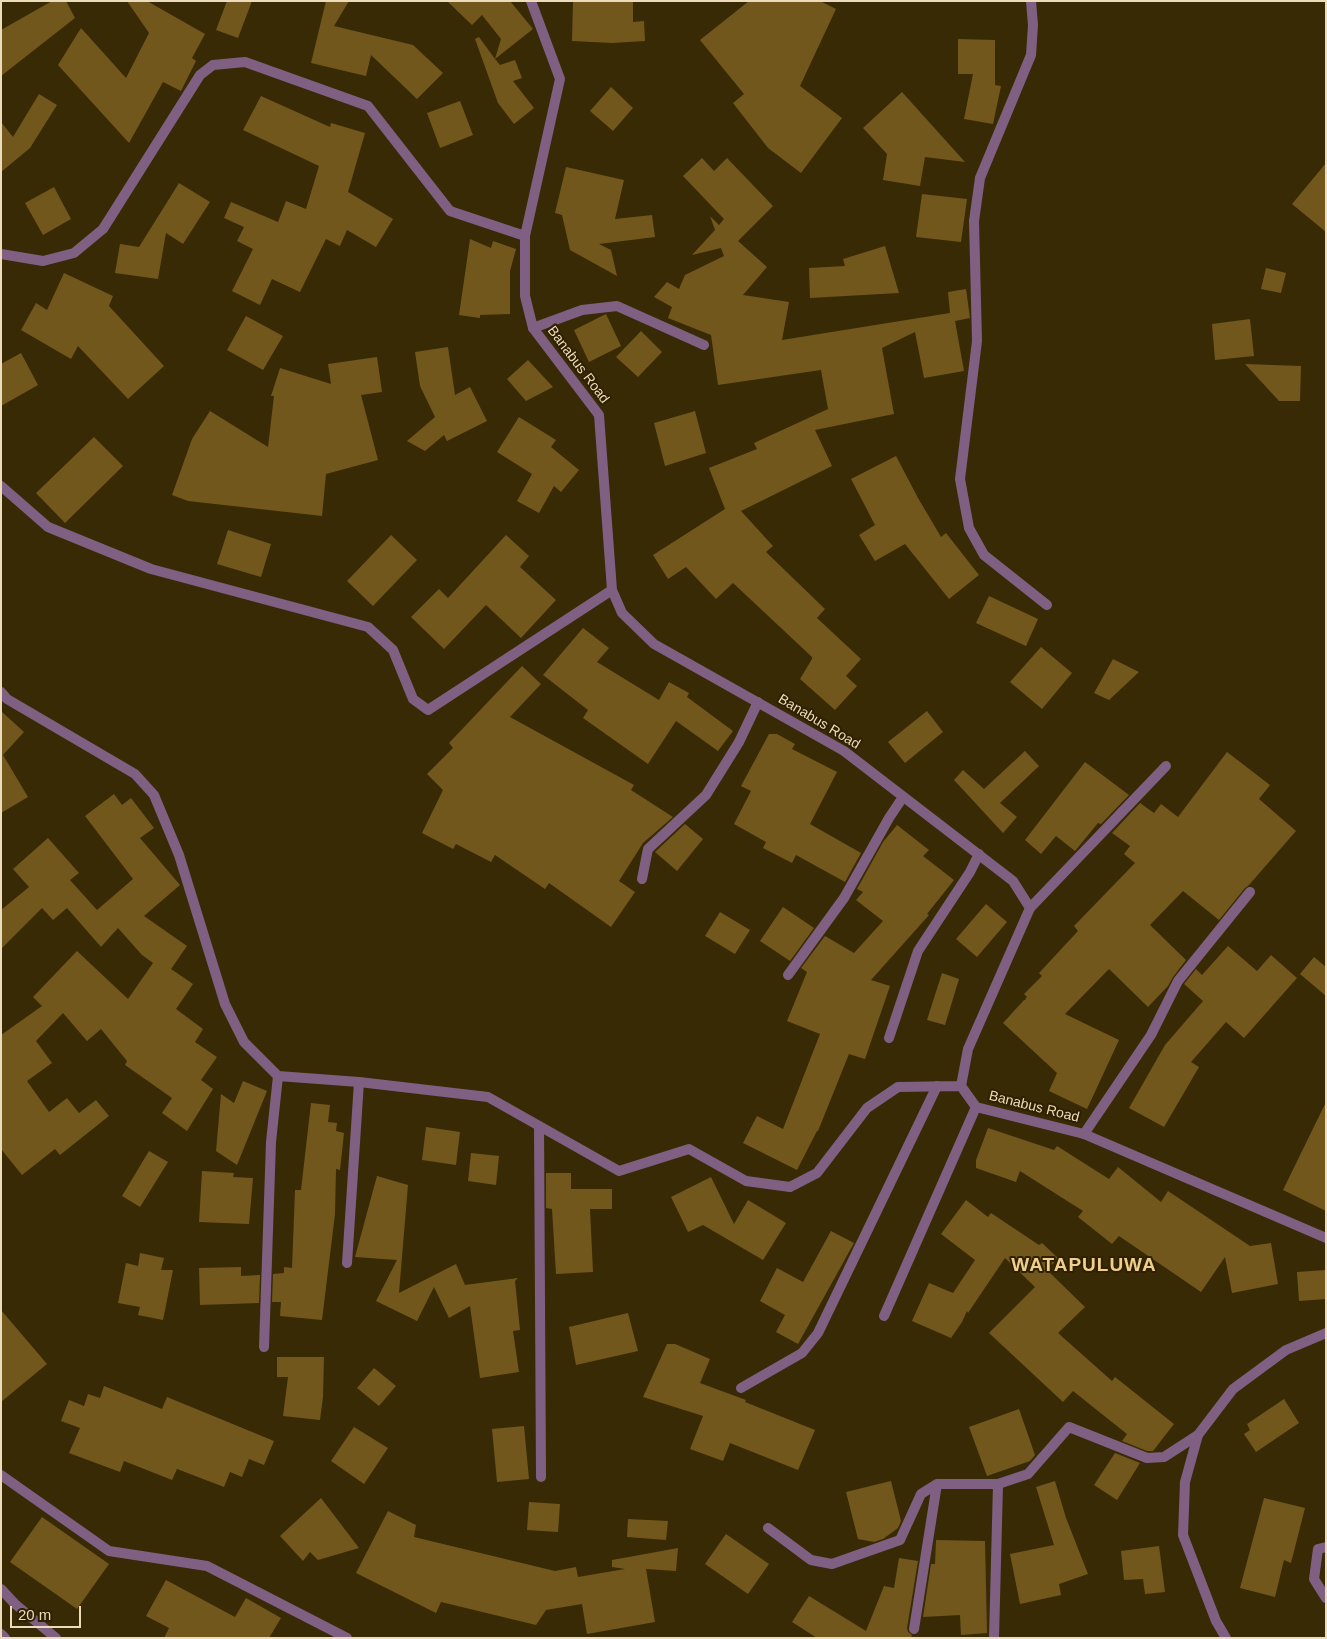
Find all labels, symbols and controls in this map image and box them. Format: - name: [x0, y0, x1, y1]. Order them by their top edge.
- street label: Banabus Road: [543, 323, 613, 407]
- street label: Banabus Road: [775, 691, 863, 753]
- street label: Banabus Road: [987, 1088, 1081, 1126]
- district label: WATAPULUWA: [1010, 1255, 1158, 1277]
- scale bar: [12, 1596, 84, 1628]
- text: 20 m: [18, 1606, 51, 1623]

